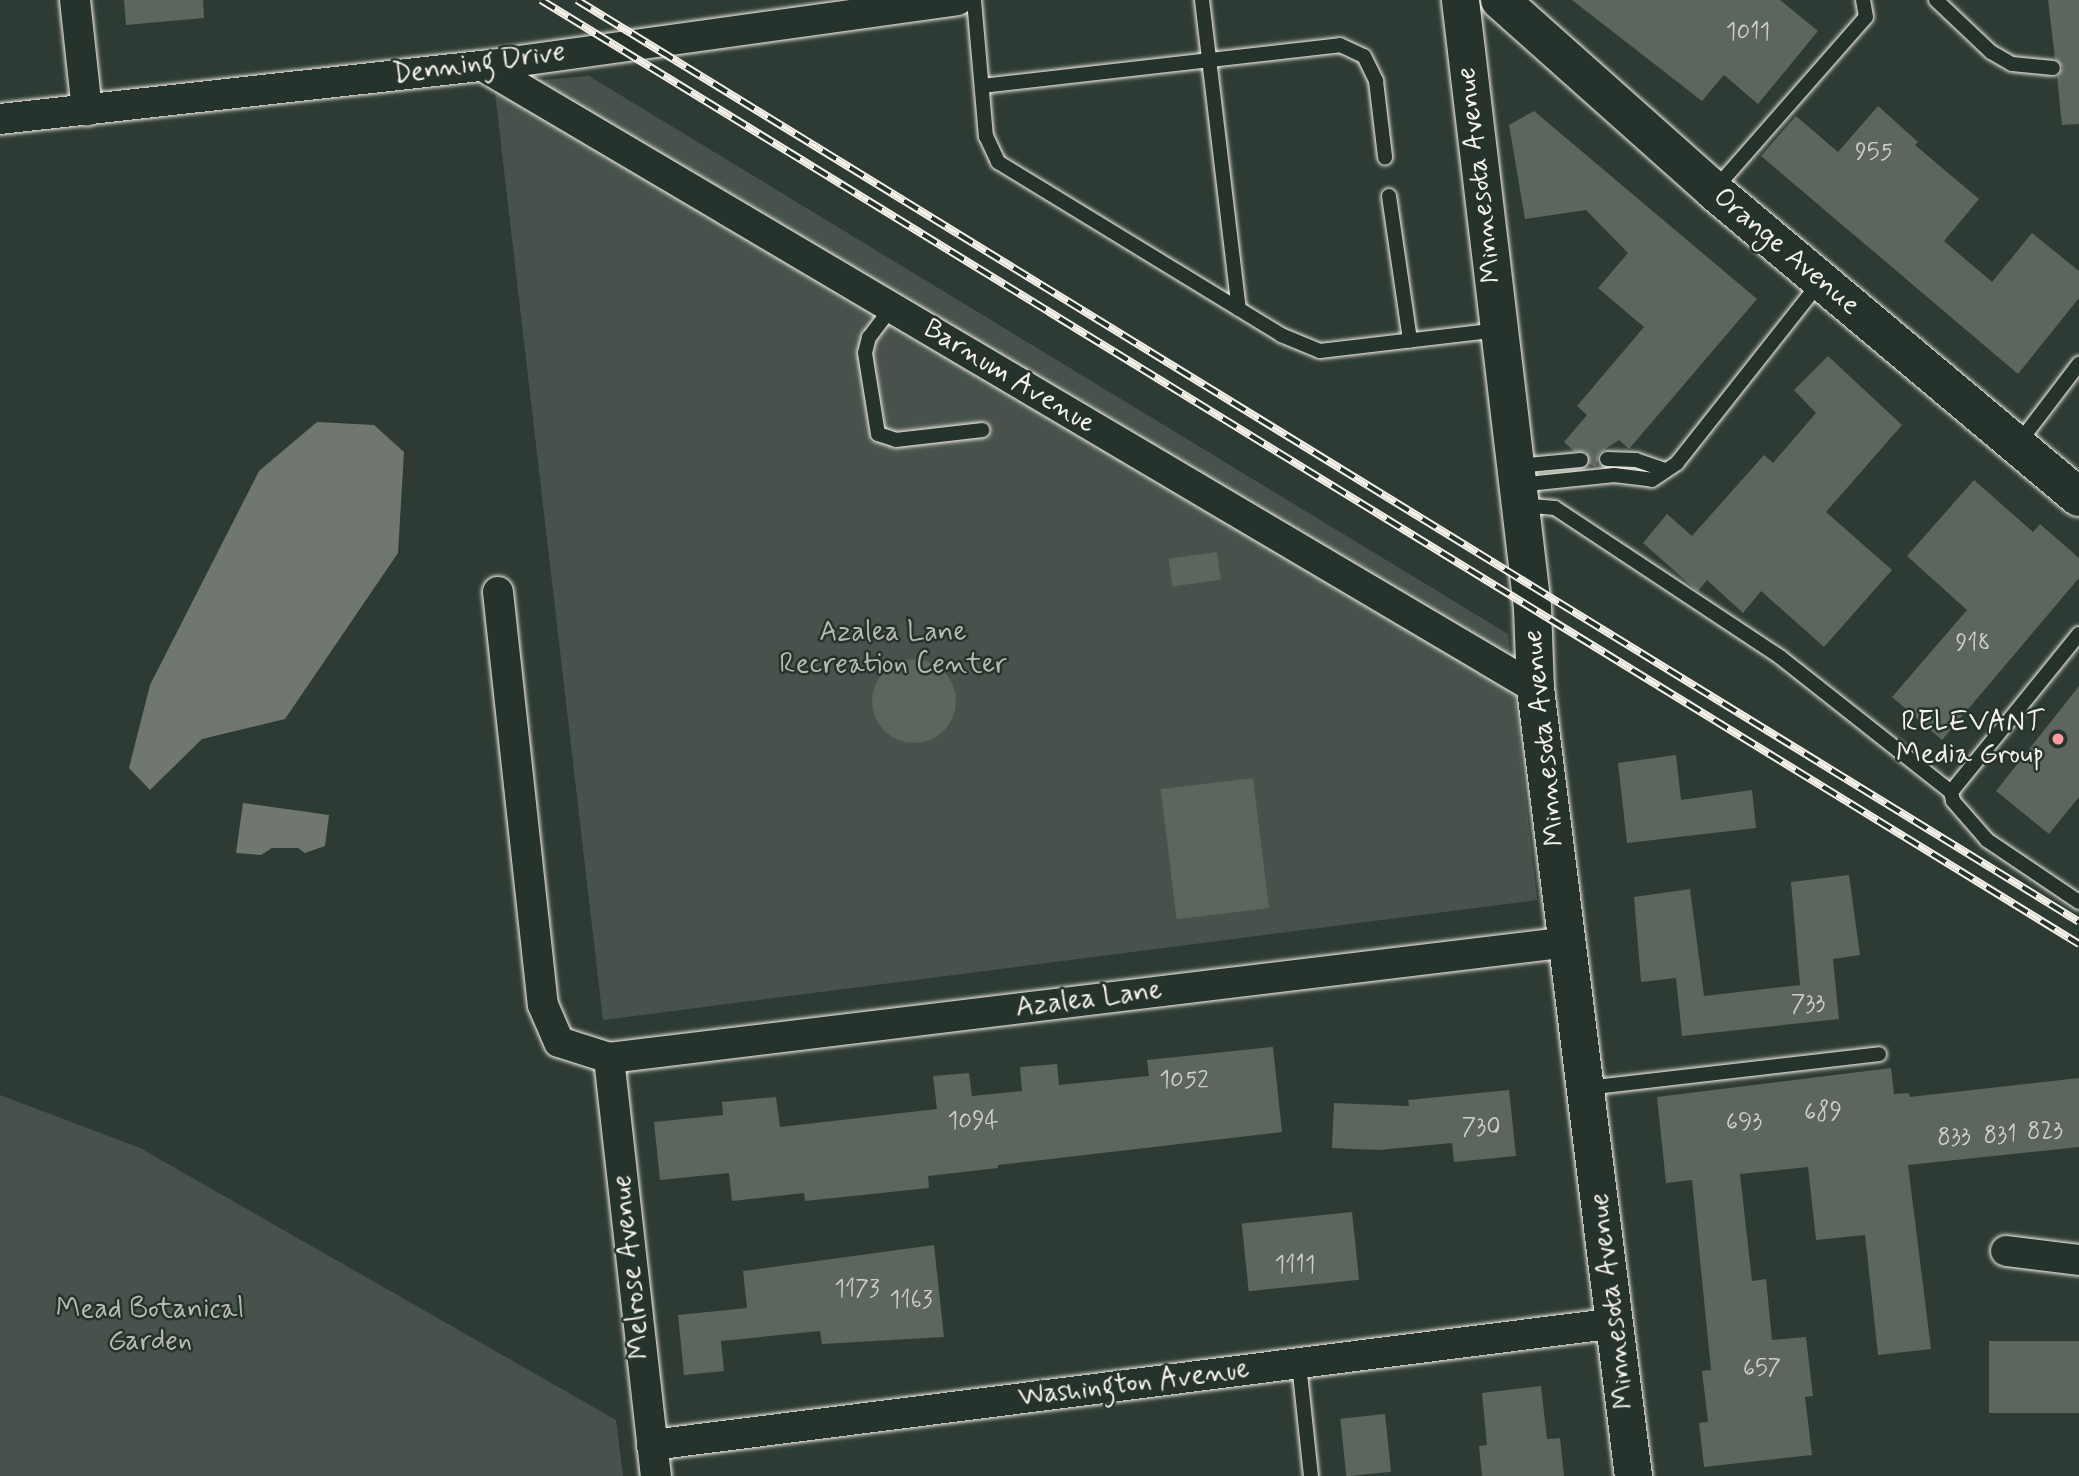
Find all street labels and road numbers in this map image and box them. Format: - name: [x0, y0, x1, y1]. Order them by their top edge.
- street label: Denning Drive: [392, 35, 566, 93]
- street label: Minnesota Avenue: [1450, 63, 1510, 287]
- street label: Orange Avenue: [1706, 181, 1866, 323]
- street label: Barnum Avenue: [918, 313, 1100, 441]
- street label: Minnesota Avenue: [1517, 626, 1573, 850]
- street label: Azalea Lane: [1014, 974, 1164, 1026]
- street label: Melrose Avenue: [605, 1171, 659, 1363]
- street label: Minnesota Avenue: [1583, 1189, 1643, 1413]
- street label: Washington Avenue: [1018, 1353, 1250, 1415]

